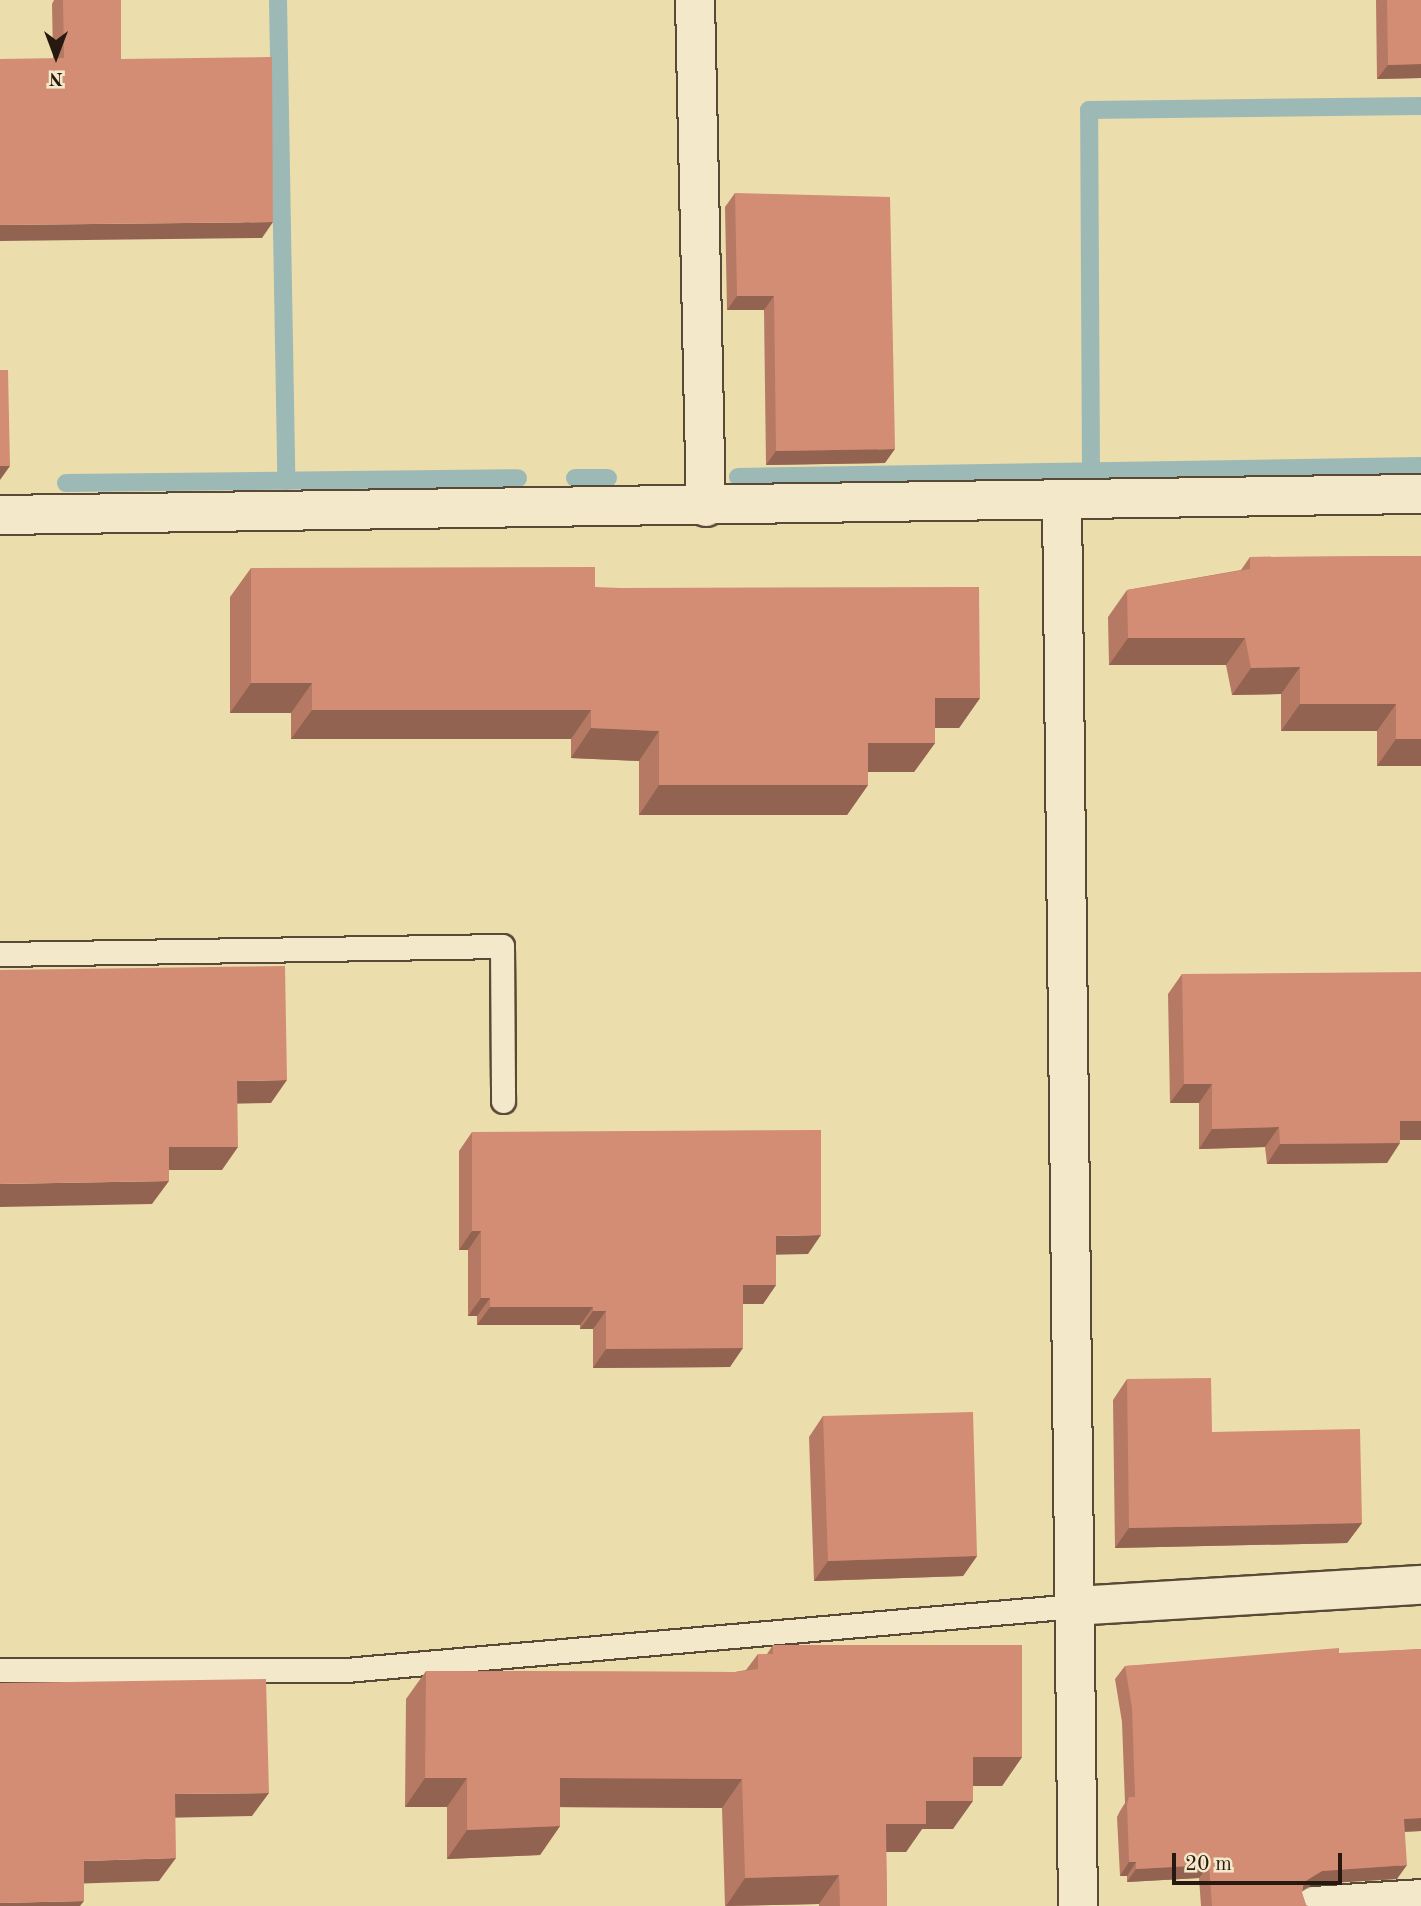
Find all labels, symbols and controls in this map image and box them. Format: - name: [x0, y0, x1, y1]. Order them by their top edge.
- north arrow: [21, 21, 91, 91]
- text: N: [49, 68, 63, 87]
- scale bar: [1176, 1840, 1346, 1884]
- text: 20 m: [1185, 1854, 1232, 1875]

